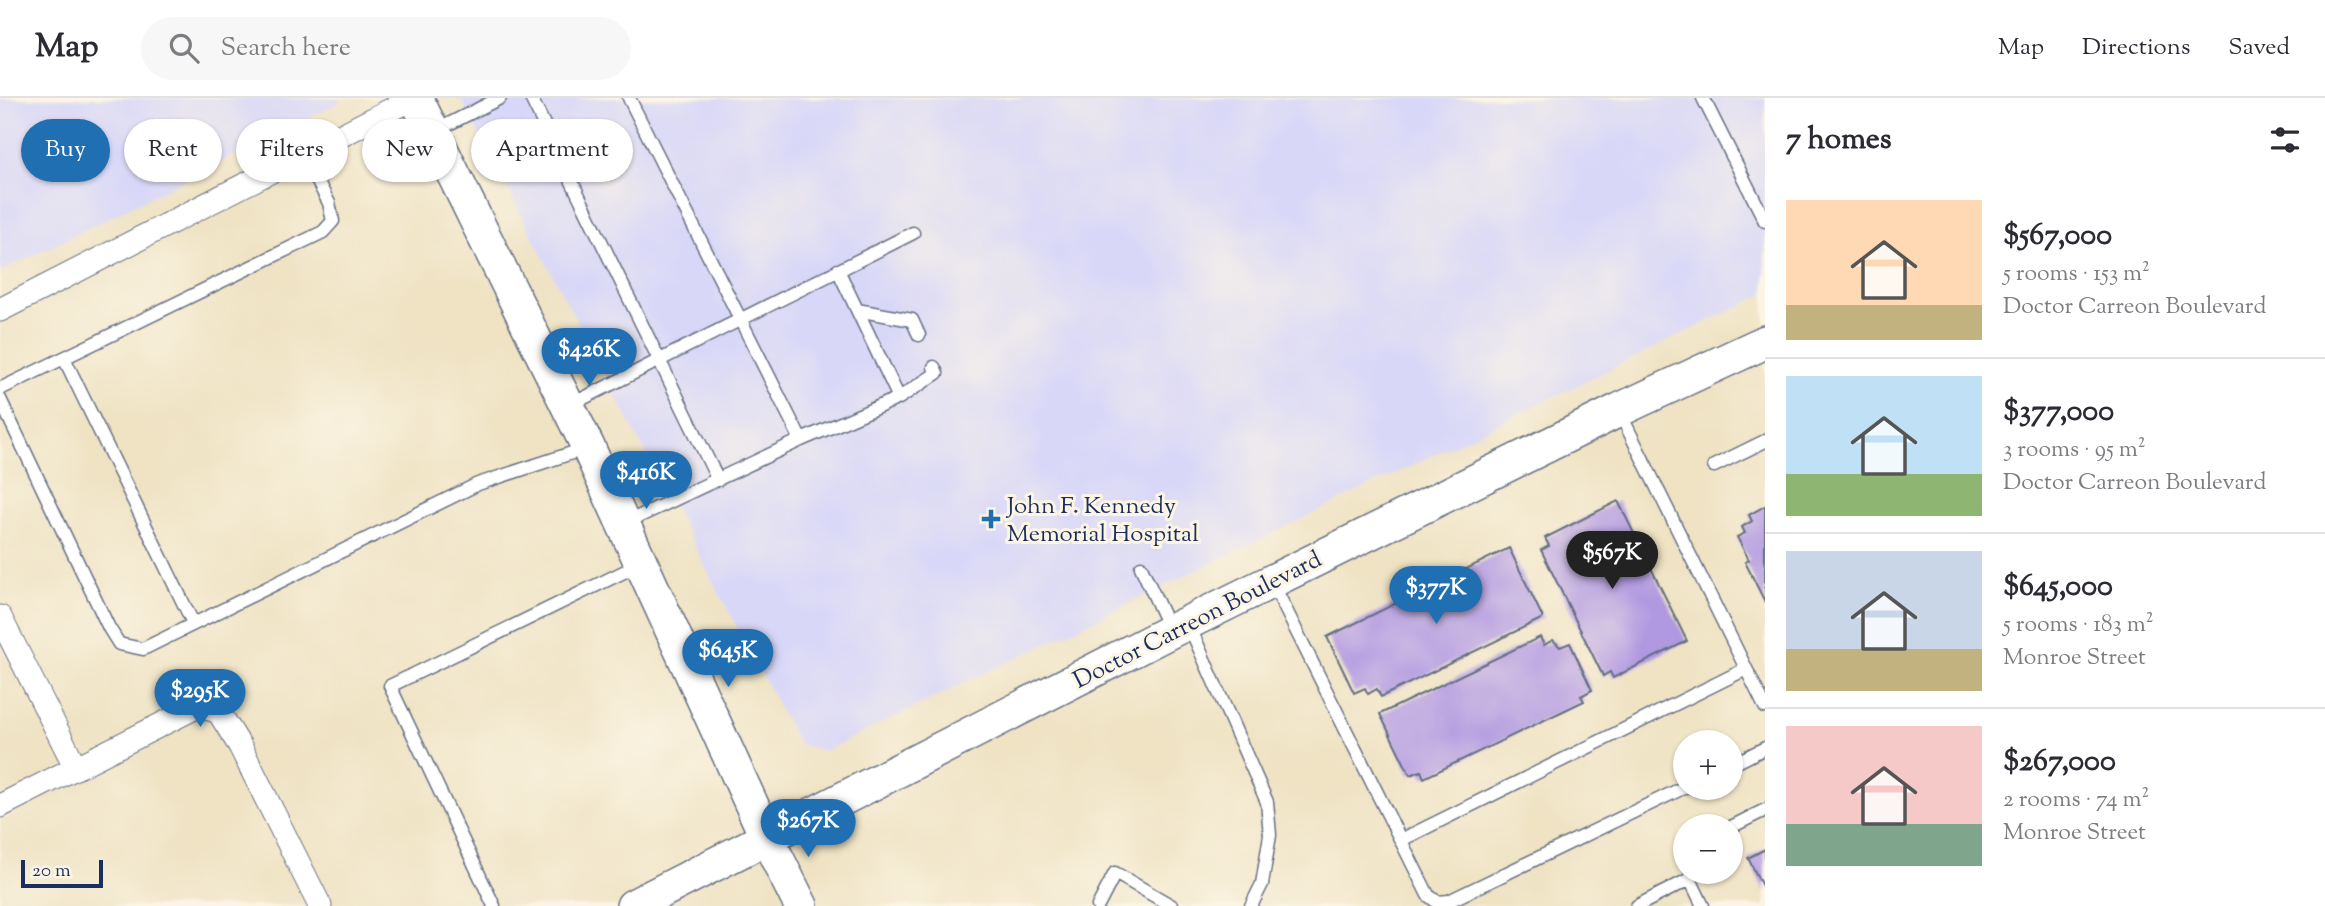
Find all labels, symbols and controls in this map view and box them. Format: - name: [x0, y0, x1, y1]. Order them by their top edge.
- search box: [141, 17, 631, 80]
- text: Map: [35, 24, 99, 72]
- icon: search: [165, 29, 203, 67]
- text: Search here: [221, 30, 351, 67]
- text: Map: [1998, 31, 2044, 65]
- text: Directions: [2082, 31, 2190, 65]
- text: Saved: [2228, 31, 2290, 65]
- chip: Buy: [21, 119, 110, 182]
- chip: Rent: [124, 119, 222, 182]
- chip: Filters: [236, 119, 348, 182]
- chip: New: [362, 119, 457, 182]
- chip: Apartment: [471, 119, 633, 182]
- text: 7 homes: [1786, 119, 1891, 162]
- icon: filters: [2266, 121, 2304, 159]
- text: $567,000: [2003, 215, 2112, 258]
- icon: home: [1842, 228, 1926, 312]
- text: 5 rooms · 153 m²: [2003, 258, 2150, 291]
- text: Doctor Carreon Boulevard: [2003, 291, 2266, 324]
- pin: $426K: [540, 328, 638, 388]
- text: $426K: [558, 334, 620, 367]
- text: $377,000: [2003, 391, 2114, 434]
- icon: home: [1842, 404, 1926, 488]
- text: 3 rooms · 95 m²: [2003, 434, 2146, 467]
- pin: $416K: [597, 452, 695, 511]
- text: $416K: [616, 457, 676, 490]
- text: Doctor Carreon Boulevard: [2003, 467, 2266, 500]
- place label: John F. Kennedy Memorial Hospital: [1005, 490, 1199, 552]
- marker: John F. Kennedy Memorial Hospital: [981, 509, 1001, 529]
- pin: $567K: [1563, 532, 1661, 591]
- text: $567K: [1582, 537, 1642, 570]
- street label: Doctor Carreon Boulevard: [1068, 543, 1328, 698]
- pin: $377K: [1387, 566, 1485, 626]
- text: $645,000: [2003, 566, 2113, 609]
- text: $377K: [1405, 572, 1467, 605]
- icon: home: [1842, 579, 1926, 663]
- text: 5 rooms · 183 m²: [2003, 609, 2154, 642]
- pin: $645K: [679, 630, 777, 689]
- text: $645K: [698, 635, 758, 668]
- text: Monroe Street: [2003, 642, 2146, 675]
- pin: $295K: [151, 670, 249, 729]
- text: $295K: [171, 675, 229, 708]
- map controls: [1673, 730, 1743, 884]
- button: +: [1673, 730, 1743, 800]
- text: $267,000: [2003, 741, 2116, 784]
- icon: home: [1842, 754, 1926, 838]
- text: 2 rooms · 74 m²: [2003, 784, 2149, 817]
- pin: $267K: [759, 800, 857, 859]
- text: $267K: [777, 805, 839, 838]
- button: −: [1673, 814, 1743, 884]
- text: Monroe Street: [2003, 817, 2146, 850]
- scale bar: [21, 857, 103, 889]
- text: 20 m: [32, 858, 71, 885]

